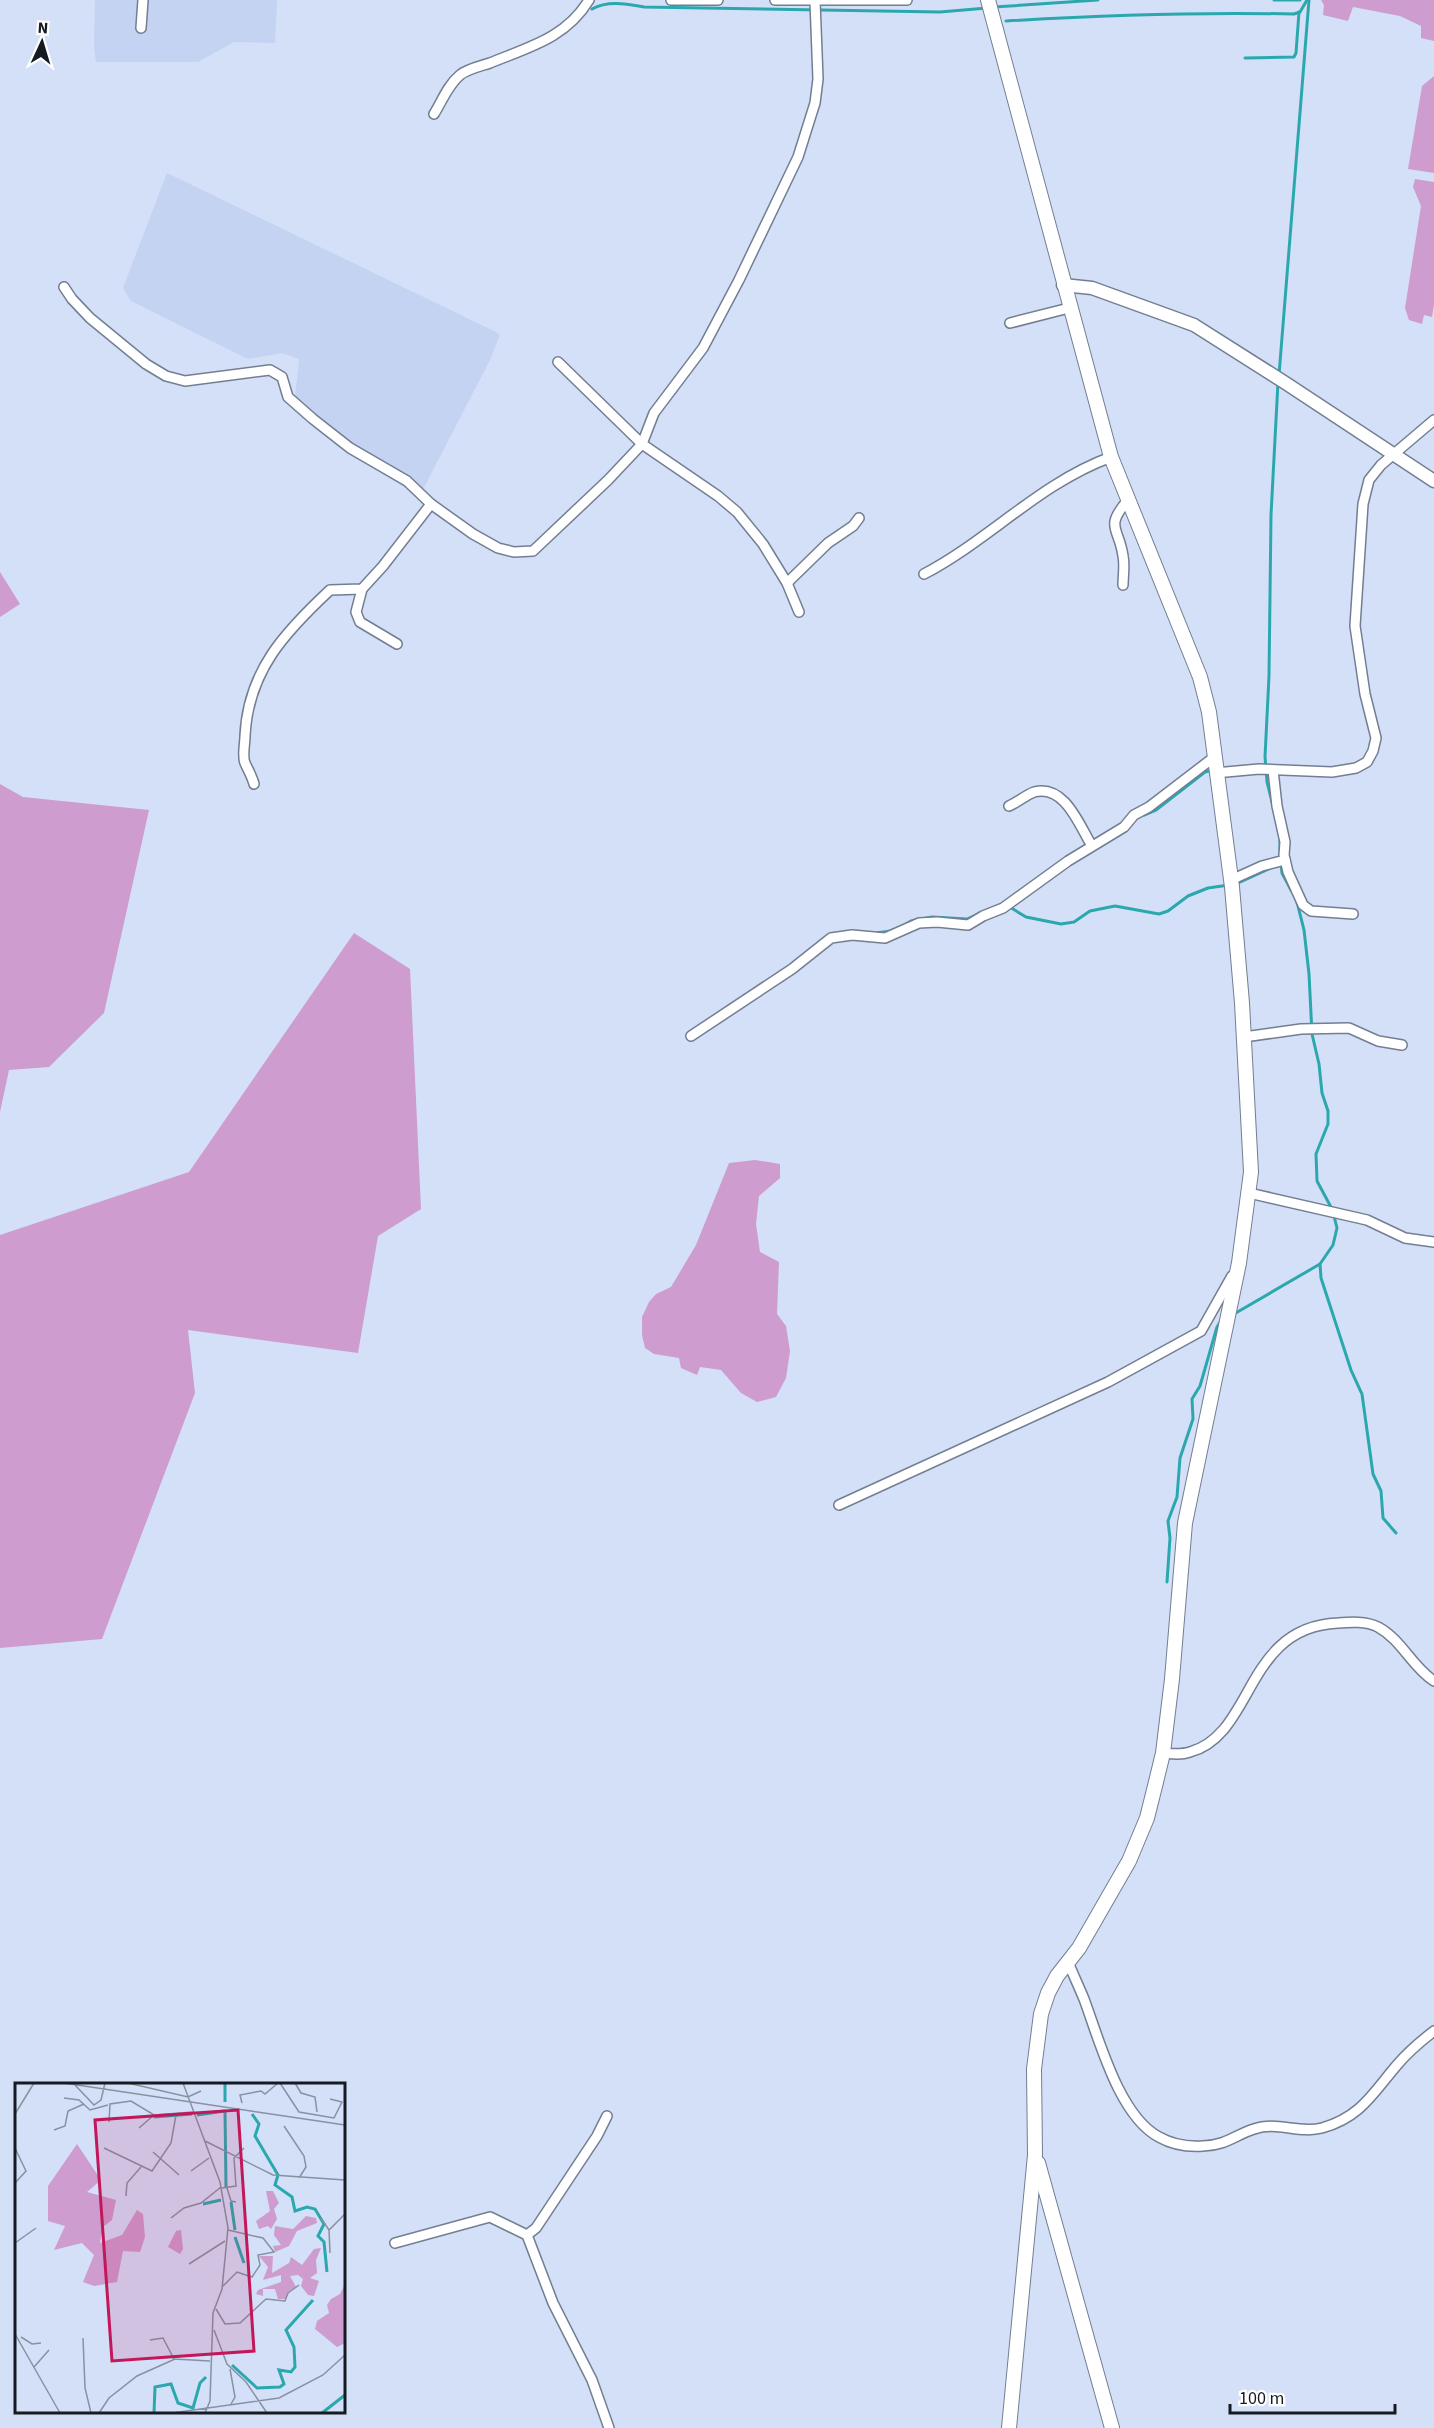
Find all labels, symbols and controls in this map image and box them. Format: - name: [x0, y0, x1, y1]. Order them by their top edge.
- north arrow: [12, 12, 72, 72]
- text: N: [37, 17, 49, 39]
- inset map: [15, 2083, 345, 2413]
- scale bar: [1230, 2377, 1395, 2415]
- text: 100 m: [1239, 2386, 1284, 2411]

